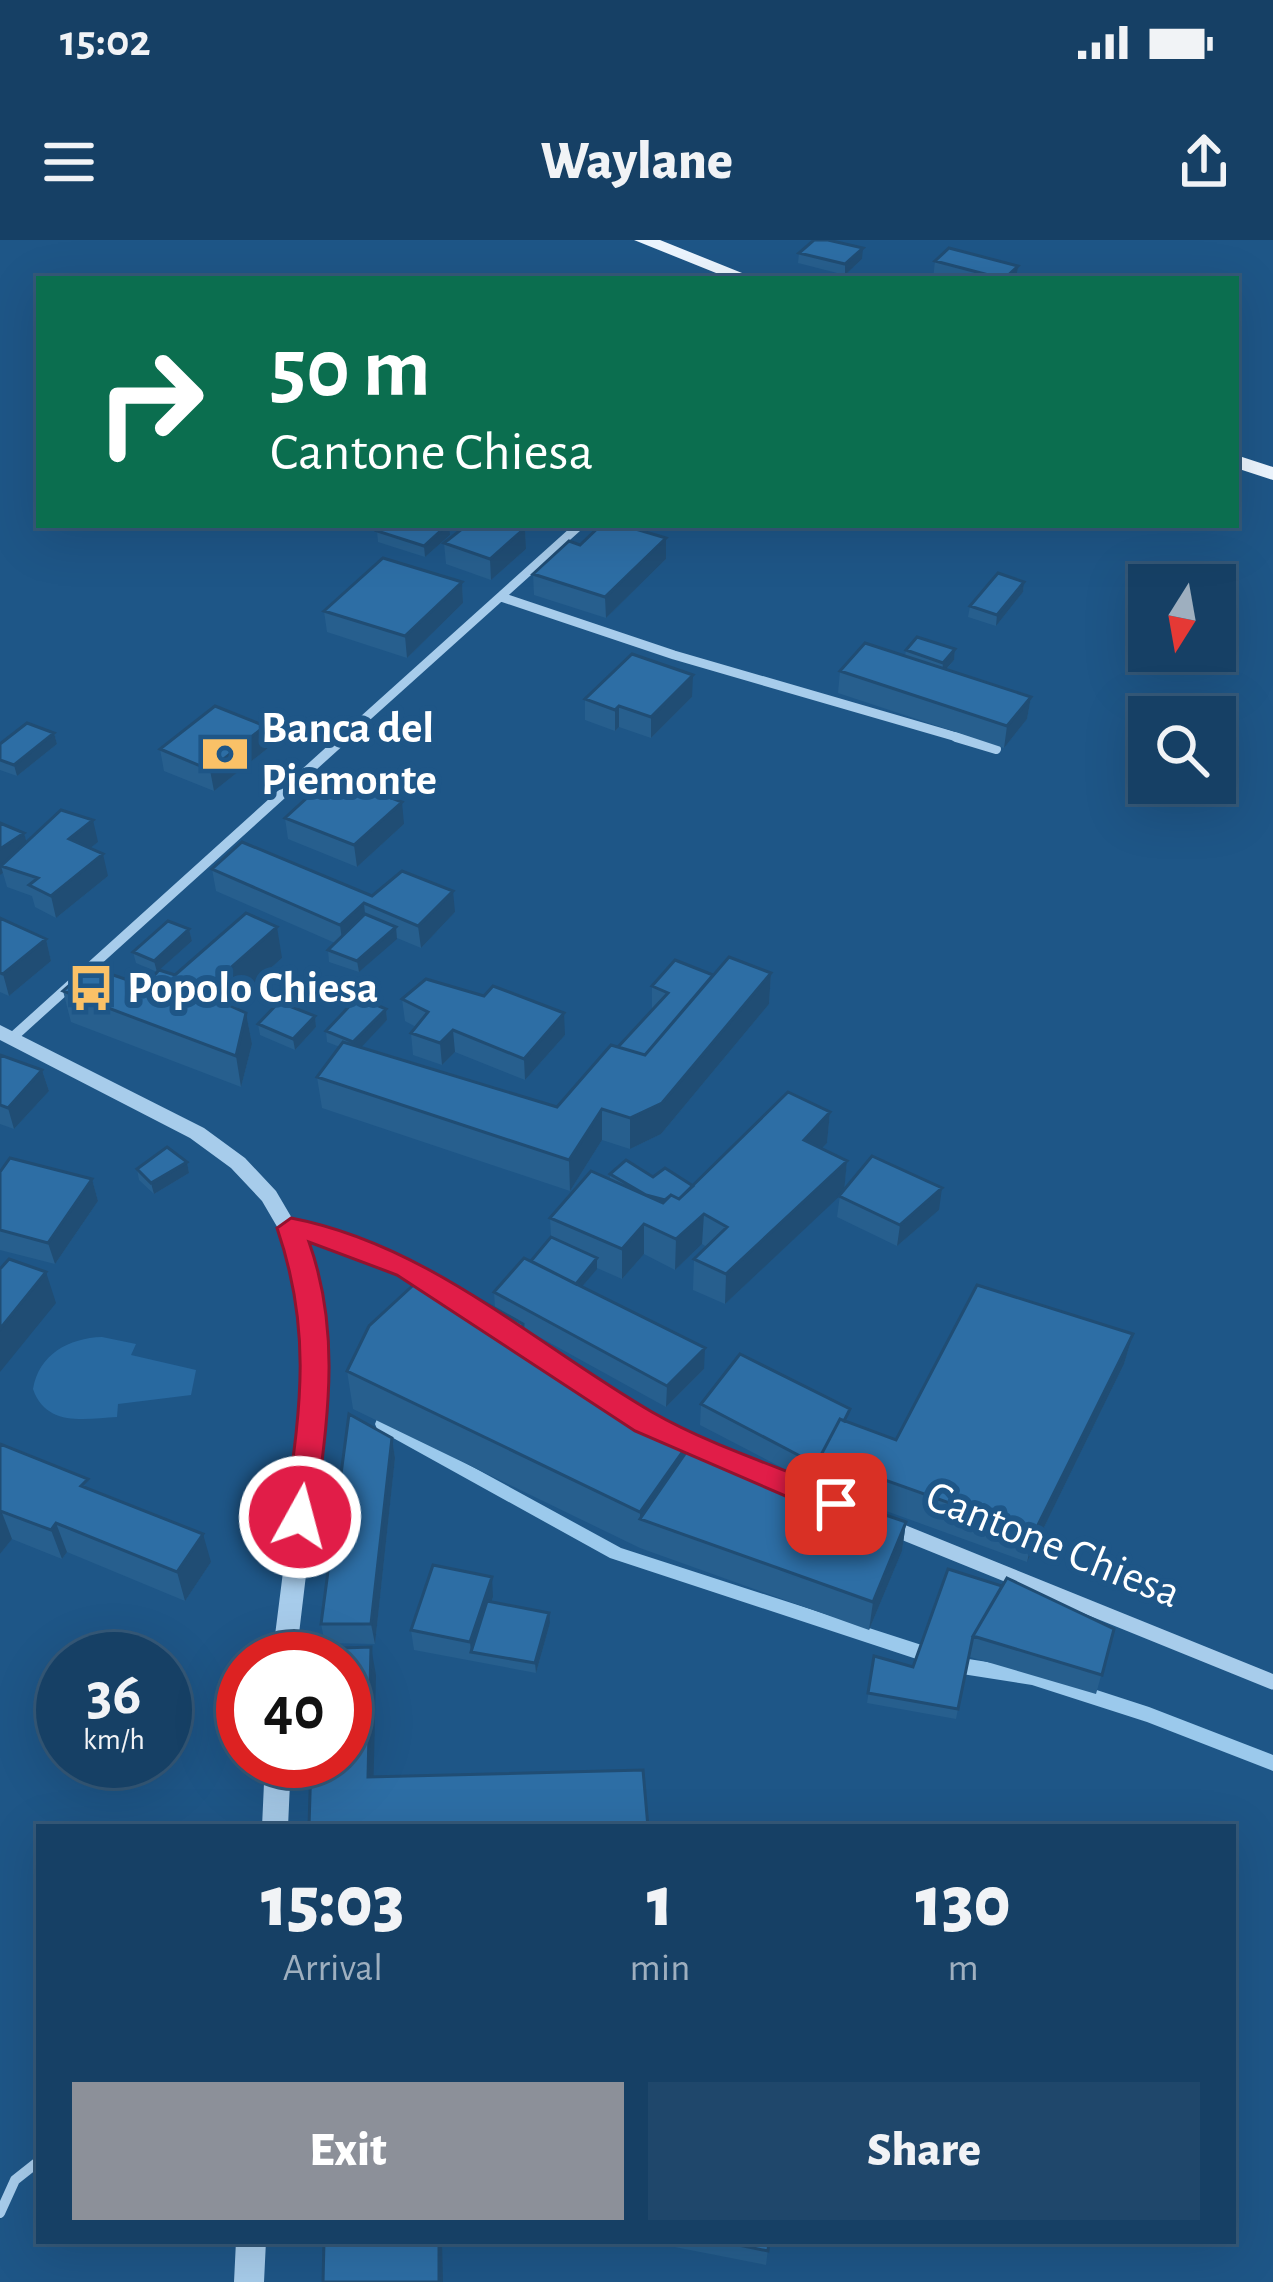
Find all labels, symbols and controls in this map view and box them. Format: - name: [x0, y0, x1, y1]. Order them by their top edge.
- text: 15:02: [60, 19, 151, 64]
- icon: menu: [36, 129, 102, 195]
- icon: share: [1171, 129, 1237, 195]
- text: Waylane: [540, 135, 733, 189]
- icon: right: [72, 324, 228, 480]
- text: 50 m: [270, 328, 431, 412]
- text: Cantone Chiesa: [270, 426, 594, 480]
- north arrow: [1128, 564, 1236, 672]
- map controls: [1128, 564, 1236, 804]
- button: search: [1128, 696, 1236, 804]
- place label: Banca del Piemonte: [261, 706, 437, 803]
- bank icon: Banca del Piemonte: [200, 729, 250, 779]
- bus stop icon: Popolo Chiesa: [66, 963, 116, 1013]
- place label: Popolo Chiesa: [127, 966, 378, 1011]
- pin: [785, 1453, 887, 1555]
- position arrow: [237, 1454, 363, 1580]
- icon: arrive: [803, 1471, 869, 1537]
- street label: Cantone Chiesa: [920, 1474, 1186, 1616]
- speed limit sign: 40: [216, 1632, 372, 1788]
- text: 36: [87, 1665, 141, 1725]
- text: km/h: [83, 1725, 145, 1755]
- text: 15:03: [261, 1867, 405, 1939]
- text: 1: [647, 1867, 673, 1939]
- text: 130: [915, 1867, 1011, 1939]
- text: Arrival: [283, 1949, 383, 1988]
- text: min: [630, 1949, 690, 1988]
- text: m: [948, 1949, 979, 1988]
- button: Exit: [72, 2082, 624, 2220]
- button: Share: [648, 2082, 1200, 2220]

